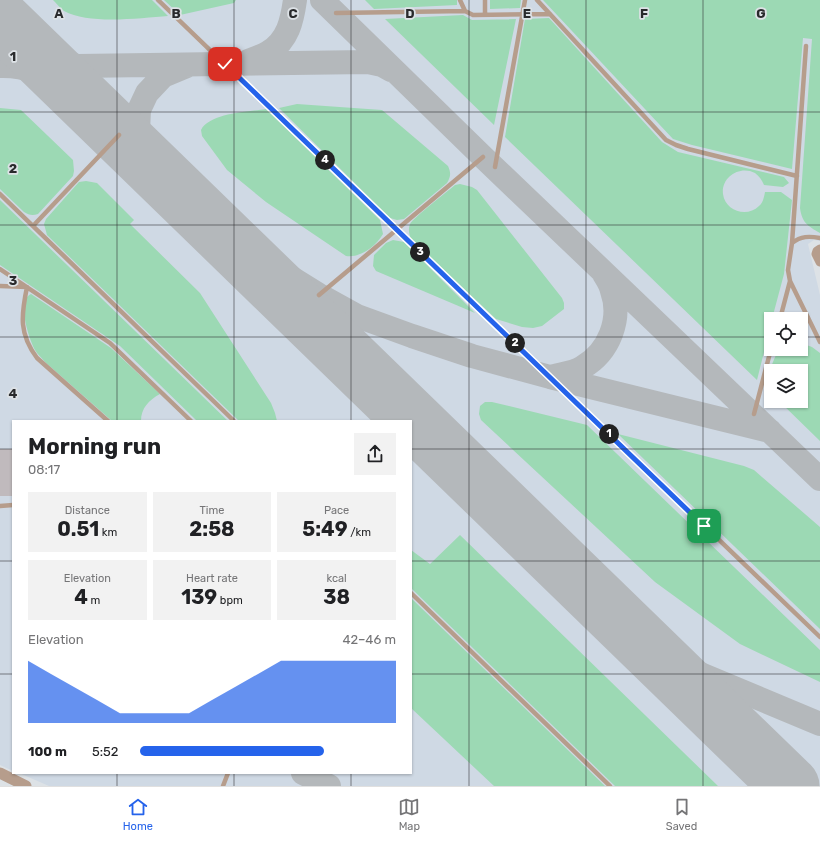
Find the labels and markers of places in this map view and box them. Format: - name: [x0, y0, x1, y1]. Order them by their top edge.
- pin: [208, 47, 242, 81]
- pin: 4: [315, 150, 335, 170]
- pin: 3: [410, 242, 430, 262]
- pin: 2: [505, 333, 525, 353]
- pin: 1: [599, 424, 619, 444]
- pin: [687, 509, 721, 543]

